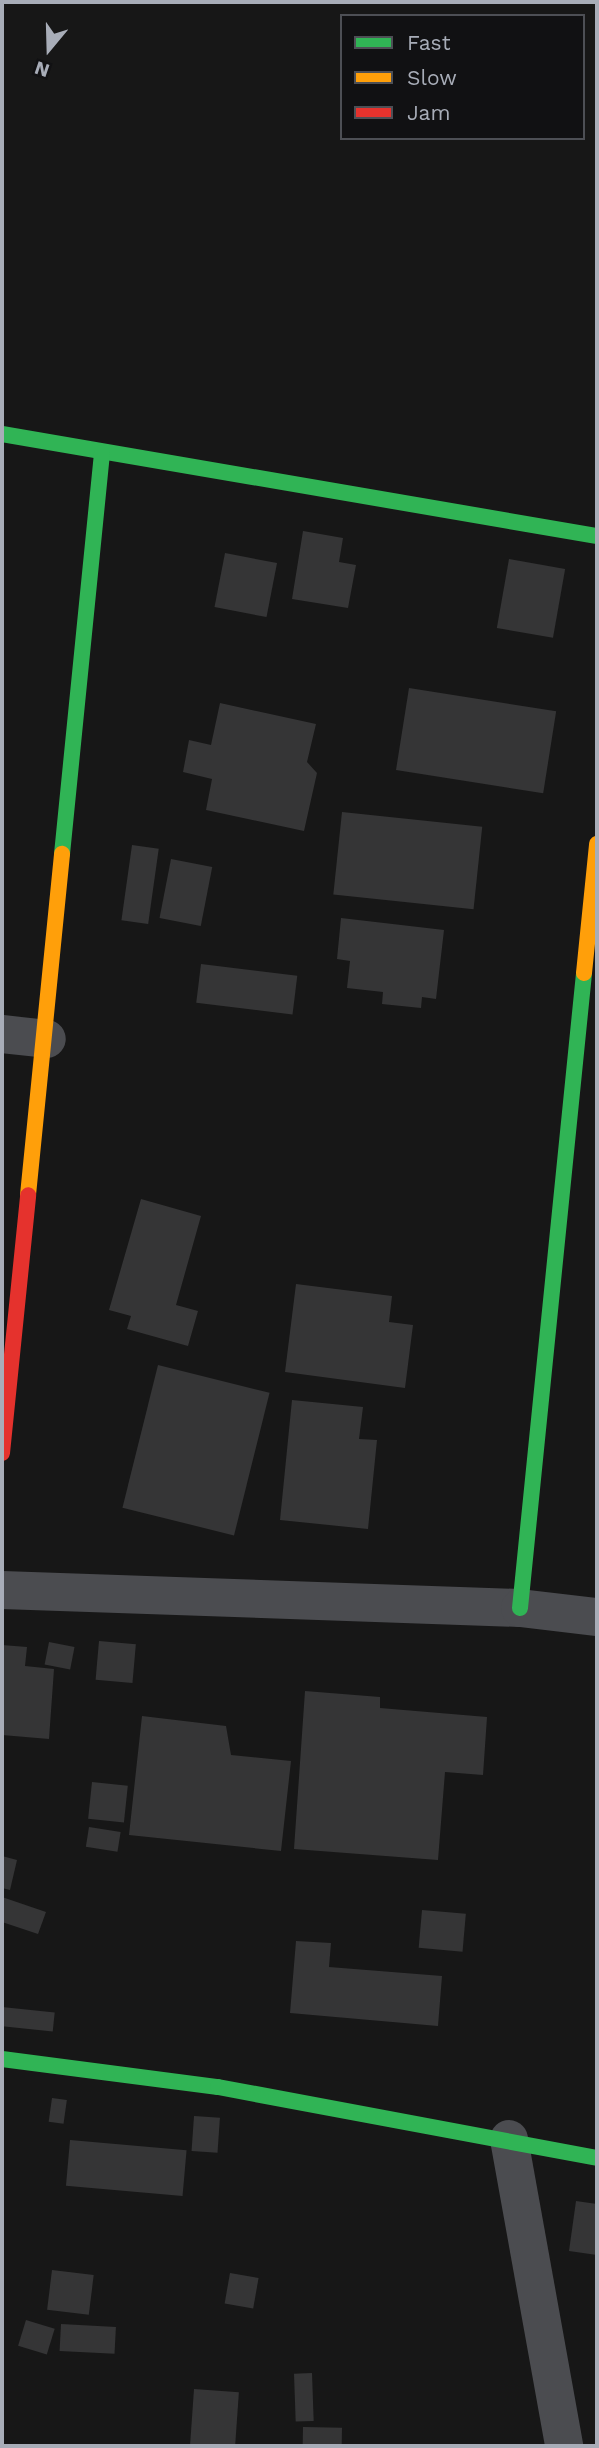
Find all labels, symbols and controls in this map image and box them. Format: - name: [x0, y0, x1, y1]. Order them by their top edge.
- north arrow: [14, 14, 84, 84]
- legend: [340, 14, 585, 140]
- text: Fast: [407, 30, 451, 55]
- text: N: [32, 56, 52, 82]
- text: Slow: [407, 65, 457, 90]
- text: Jam: [407, 100, 450, 125]

